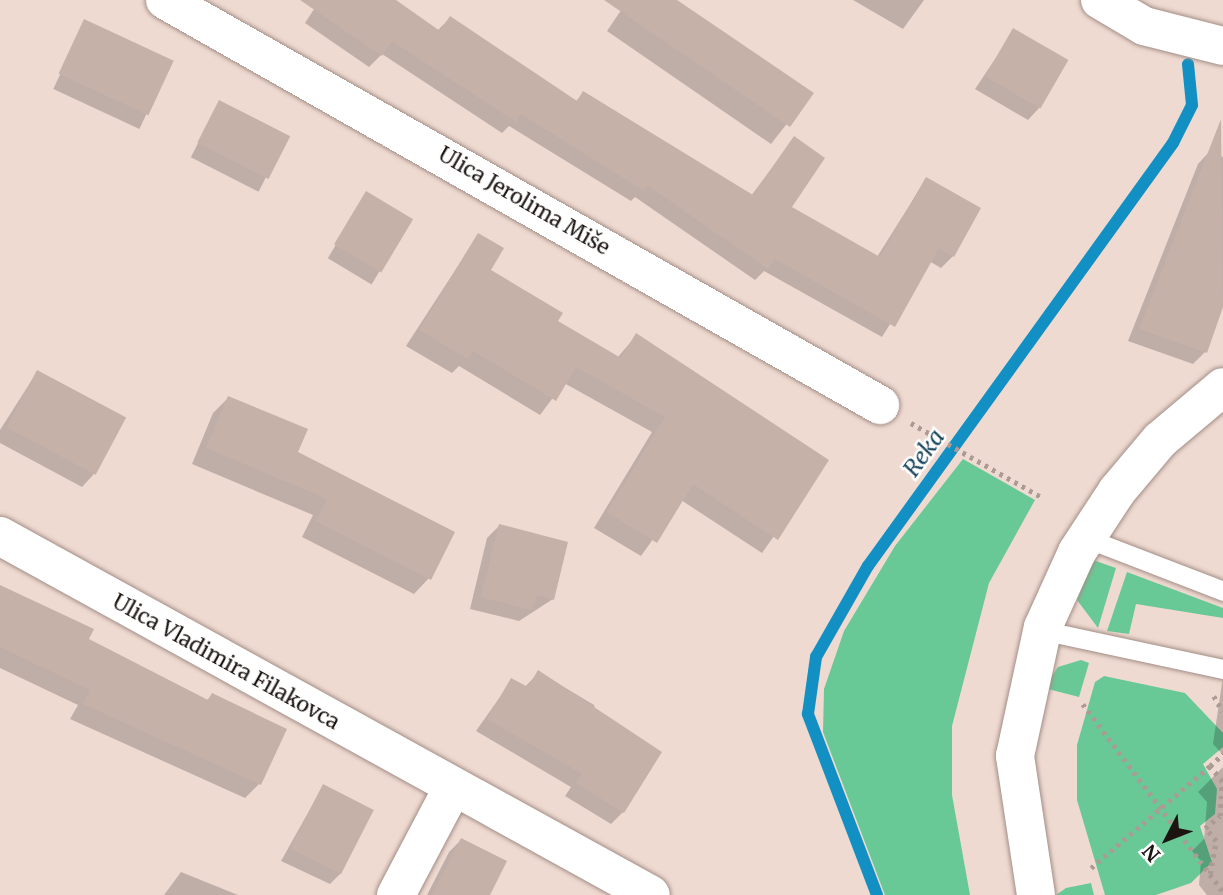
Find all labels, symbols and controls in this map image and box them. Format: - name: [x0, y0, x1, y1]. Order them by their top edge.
- street label: Ulica Jerolima Miše: [434, 142, 614, 260]
- water label: Reka: [898, 424, 950, 482]
- street label: Ulica Vladimira Filakovca: [108, 589, 344, 735]
- north arrow: [1132, 804, 1202, 874]
- text: N: [1137, 839, 1165, 867]

